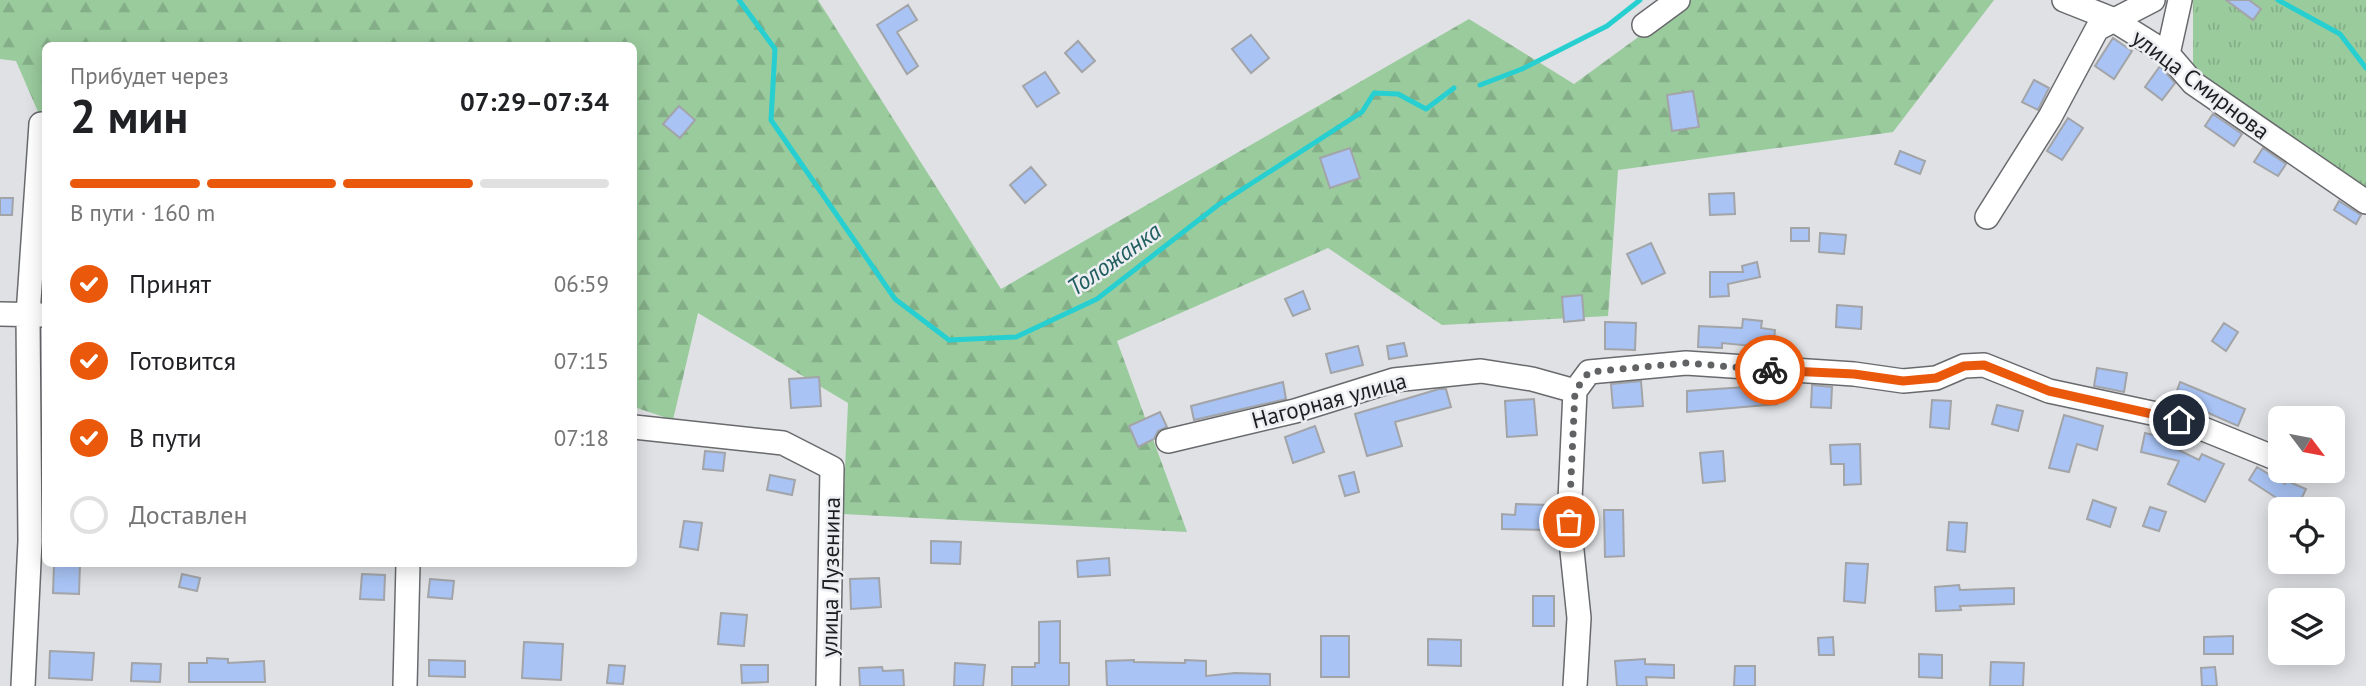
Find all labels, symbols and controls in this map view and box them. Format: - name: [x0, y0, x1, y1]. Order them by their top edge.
- street label: улица Смирнова: [2126, 23, 2276, 145]
- text: Прибудет через: [70, 61, 229, 90]
- text: 07:29–07:34: [460, 85, 609, 118]
- text: 2 мин: [70, 86, 188, 146]
- text: В пути · 160 m: [70, 198, 215, 227]
- water label: Толожанка: [1061, 215, 1167, 303]
- icon: check: [70, 265, 108, 303]
- text: Принят: [129, 267, 211, 300]
- text: 06:59: [554, 269, 609, 298]
- courier: [1735, 335, 1805, 405]
- icon: check: [70, 342, 108, 380]
- text: Готовится: [129, 344, 236, 377]
- text: 07:15: [554, 346, 609, 375]
- icon: bike: [1751, 351, 1789, 389]
- street label: Нагорная улица: [1248, 365, 1410, 435]
- pin: [2149, 390, 2209, 450]
- icon: home: [2160, 401, 2198, 439]
- north arrow: [2268, 406, 2345, 483]
- map controls: [2268, 406, 2345, 665]
- icon: check: [70, 419, 108, 457]
- text: В пути: [129, 421, 202, 454]
- text: 07:18: [554, 423, 609, 452]
- pin: [1539, 492, 1599, 552]
- street label: улица Лузенина: [814, 497, 846, 657]
- button: locate: [2268, 497, 2345, 574]
- text: Доставлен: [129, 498, 248, 531]
- icon: bag: [1550, 503, 1588, 541]
- button: layers: [2268, 588, 2345, 665]

